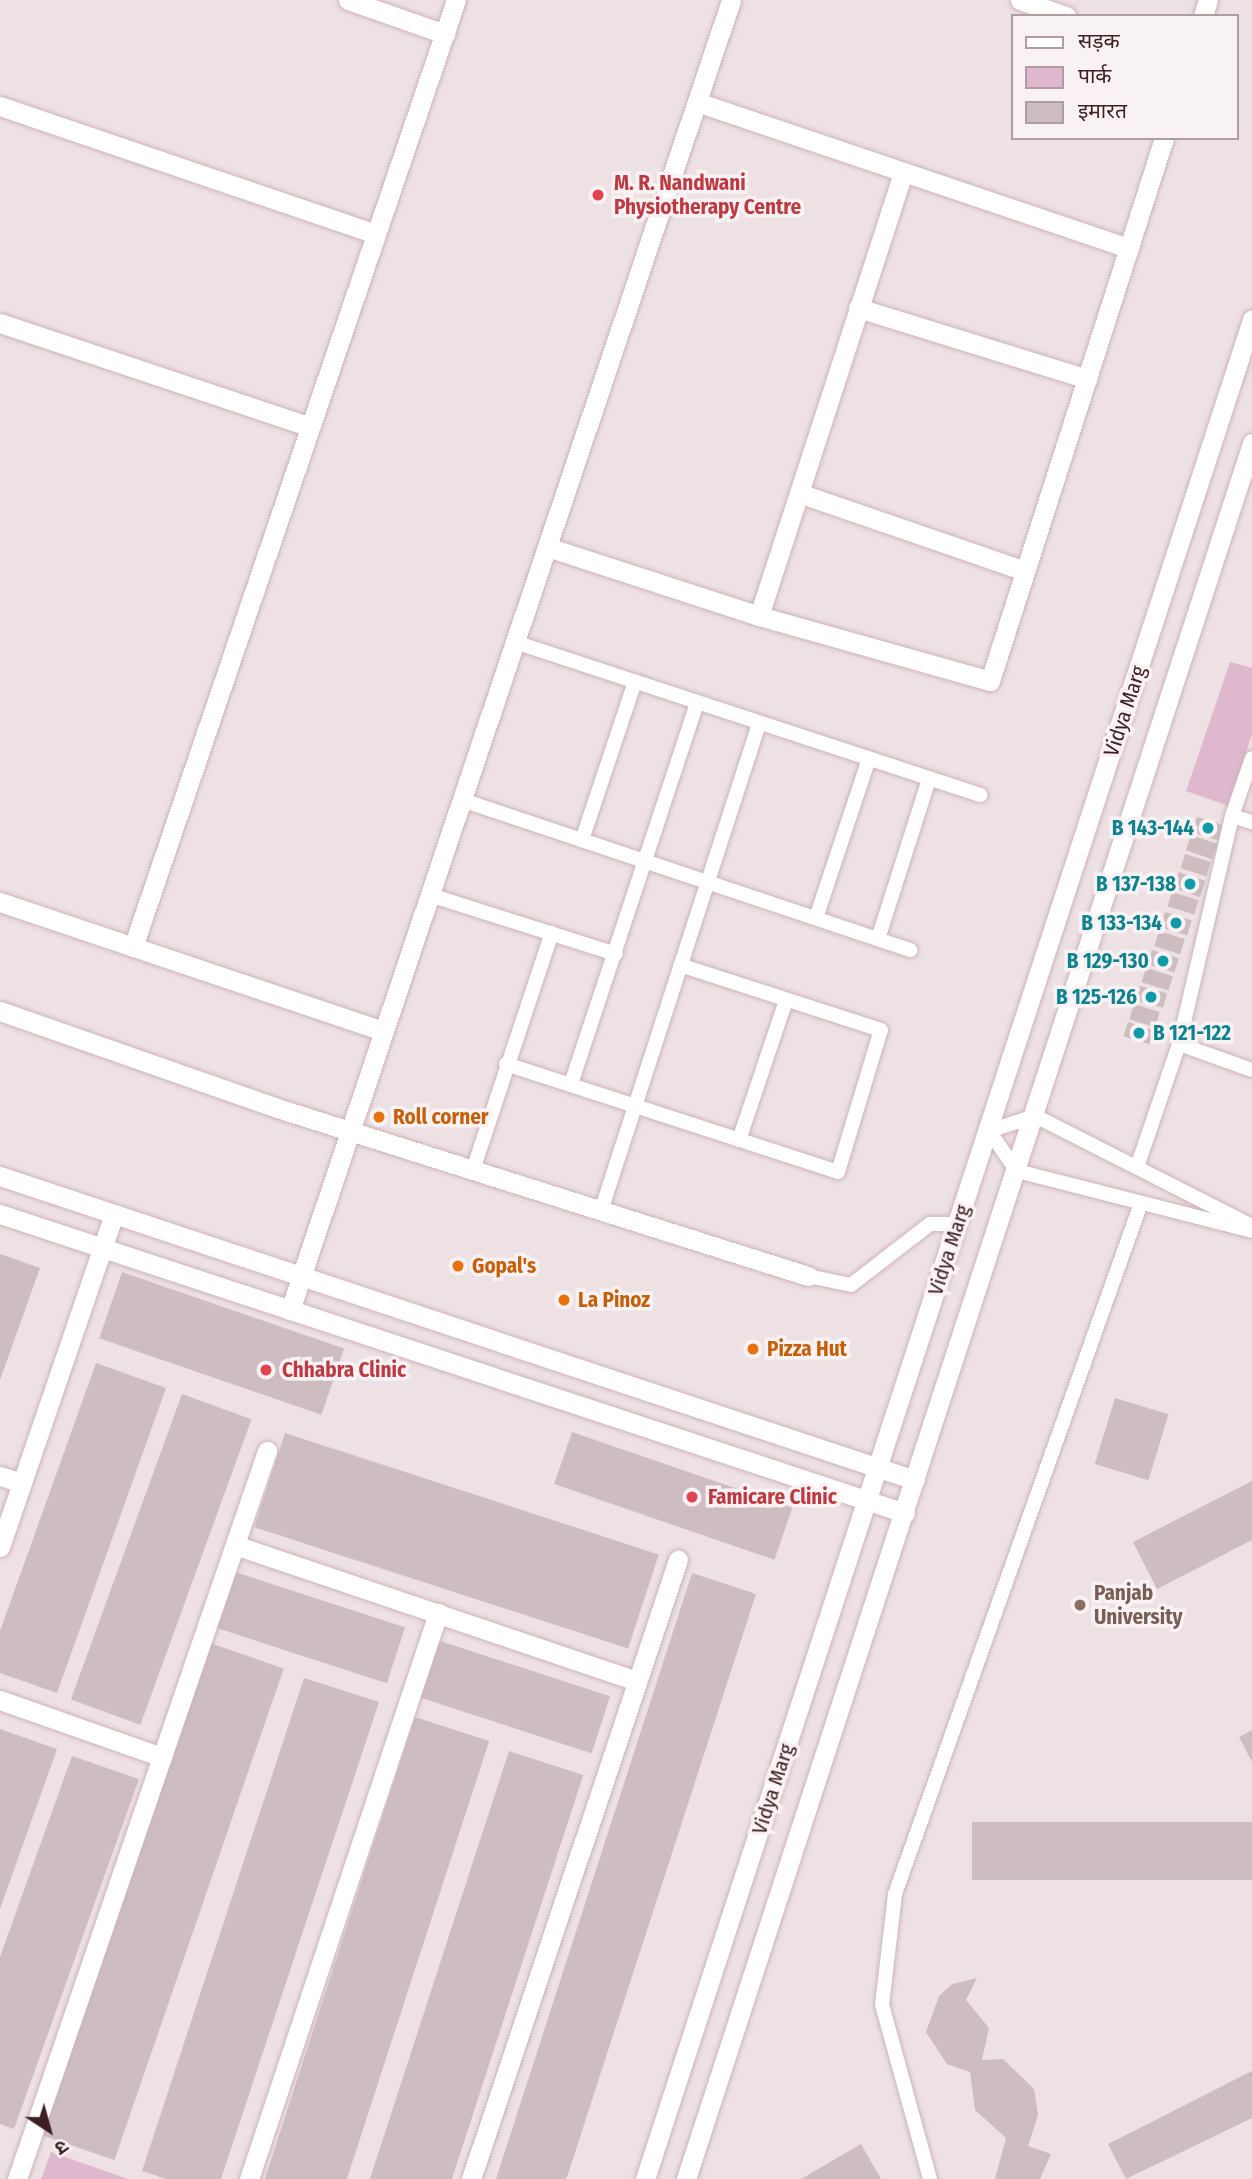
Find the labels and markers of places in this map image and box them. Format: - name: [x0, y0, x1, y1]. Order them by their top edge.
- place label: M. R. Nandwani Physiotherapy Centre: [614, 170, 801, 220]
- marker: M. R. Nandwani Physiotherapy Centre: [588, 185, 608, 205]
- place label: B 143-144: [1112, 815, 1194, 841]
- marker: B 143-144: [1200, 820, 1216, 836]
- place label: B 137-138: [1096, 871, 1176, 897]
- marker: B 137-138: [1182, 876, 1198, 892]
- place label: B 133-134: [1081, 910, 1162, 936]
- marker: B 133-134: [1168, 915, 1184, 931]
- place label: B 129-130: [1067, 948, 1149, 974]
- marker: B 129-130: [1155, 953, 1171, 969]
- place label: B 125-126: [1056, 984, 1137, 1010]
- marker: B 125-126: [1143, 989, 1159, 1005]
- place label: B 121-122: [1153, 1020, 1231, 1046]
- marker: B 121-122: [1131, 1025, 1147, 1041]
- place label: Roll corner: [393, 1104, 489, 1130]
- marker: Roll corner: [371, 1109, 387, 1125]
- place label: Gopal's: [472, 1253, 536, 1279]
- marker: Gopal's: [450, 1258, 466, 1274]
- place label: La Pinoz: [578, 1287, 650, 1313]
- marker: La Pinoz: [556, 1292, 572, 1308]
- place label: Pizza Hut: [767, 1336, 847, 1362]
- marker: Pizza Hut: [745, 1341, 761, 1357]
- place label: Chhabra Clinic: [282, 1357, 406, 1383]
- marker: Chhabra Clinic: [256, 1360, 276, 1380]
- place label: Famicare Clinic: [708, 1484, 837, 1510]
- marker: Famicare Clinic: [682, 1487, 702, 1507]
- place label: Panjab University: [1094, 1580, 1183, 1630]
- marker: Panjab University: [1072, 1597, 1088, 1613]

